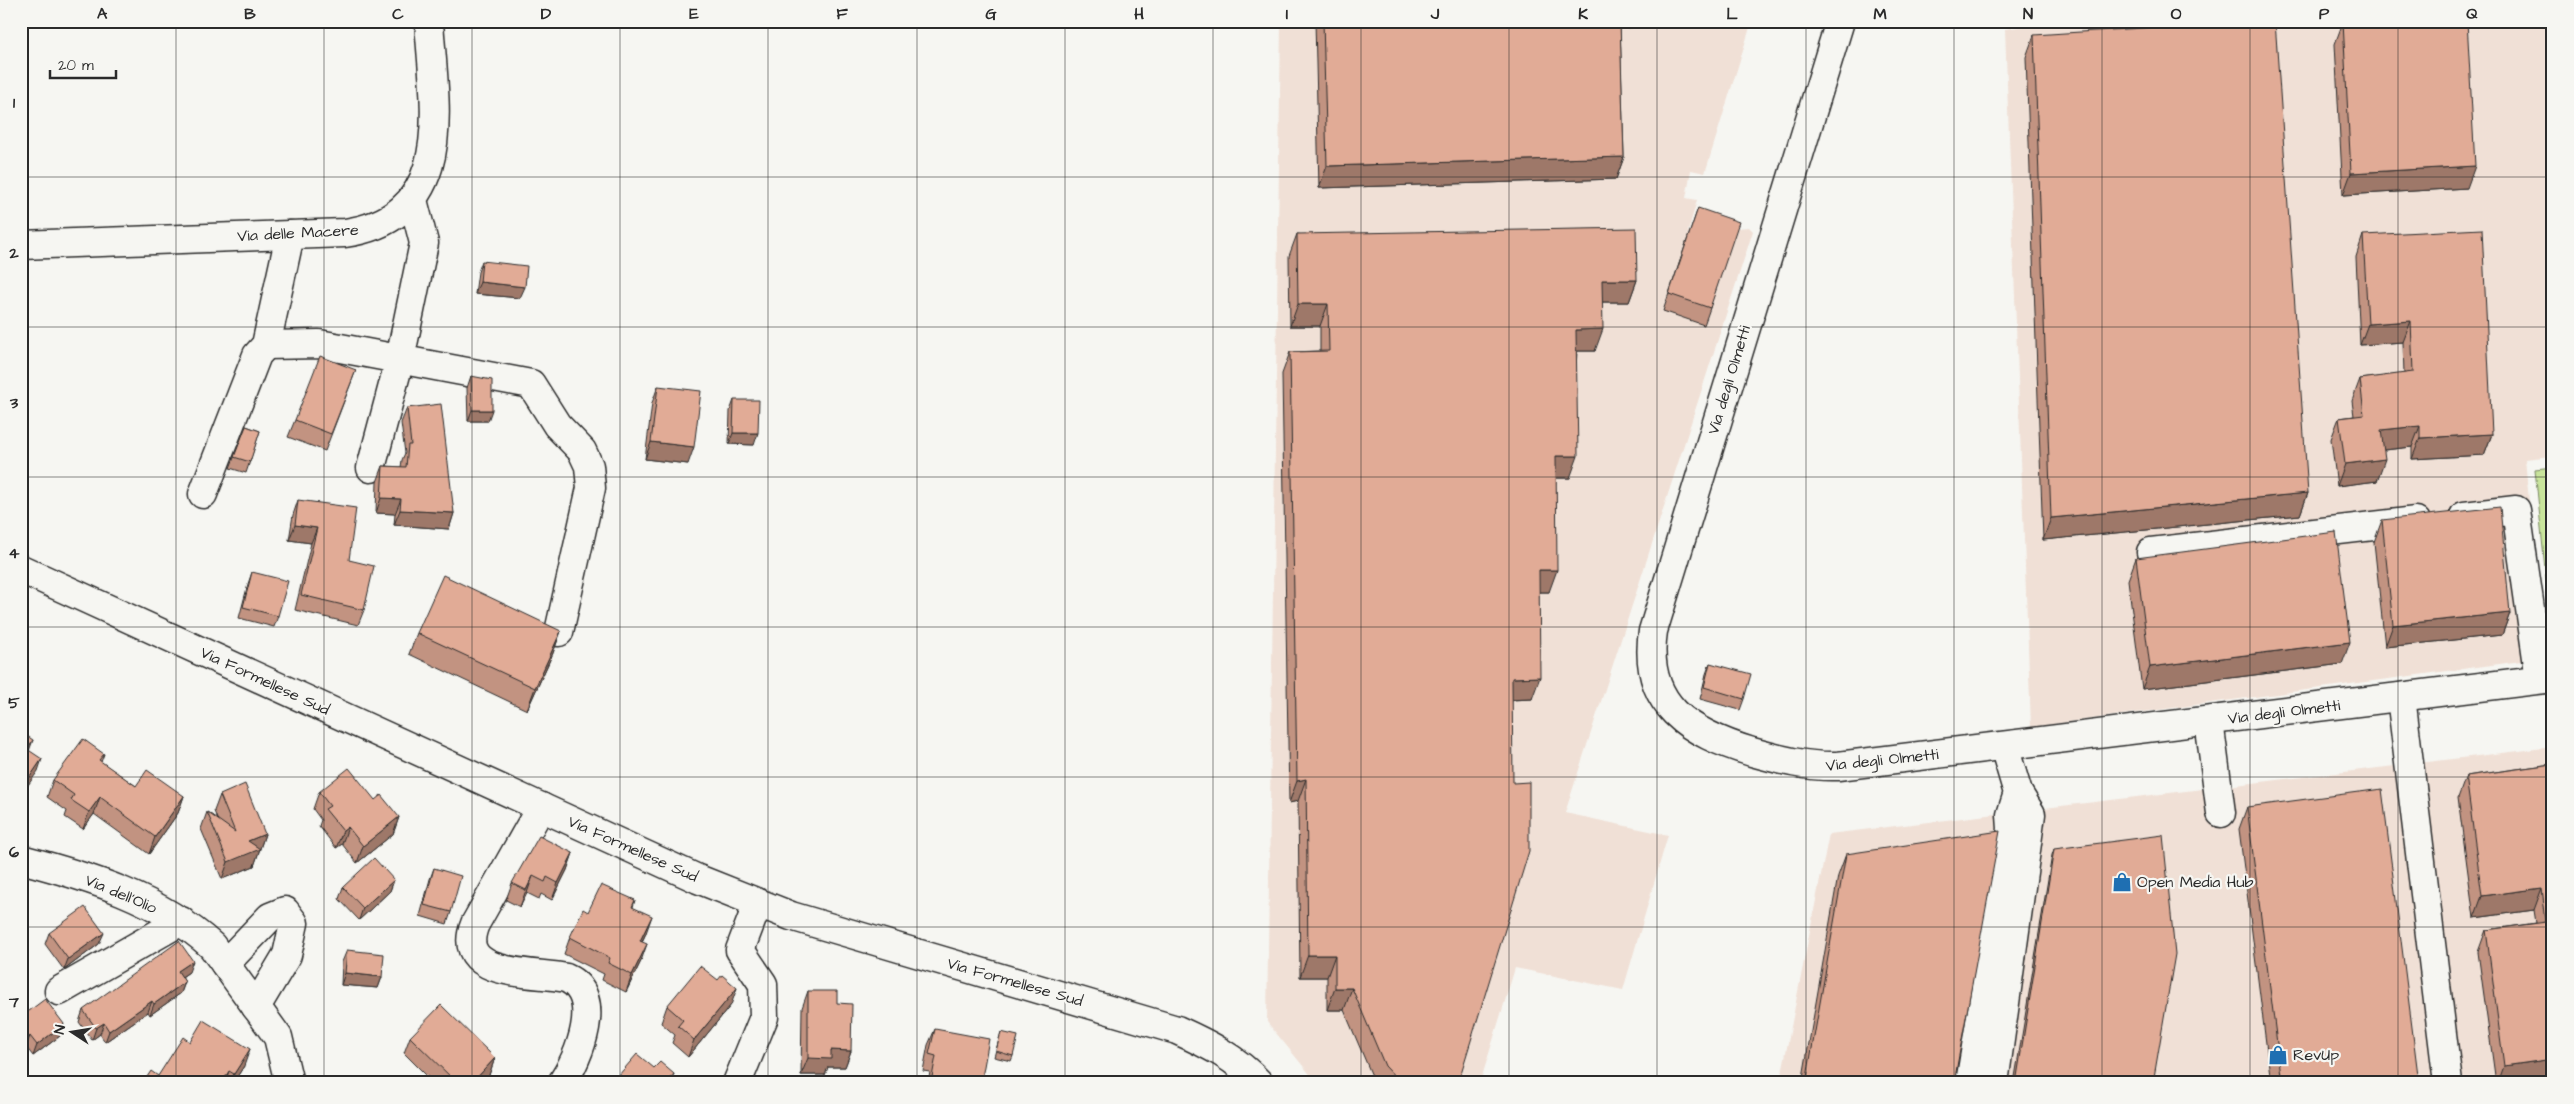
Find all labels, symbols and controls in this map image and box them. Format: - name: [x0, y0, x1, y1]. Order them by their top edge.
- text: A: [97, 3, 108, 25]
- text: B: [244, 3, 256, 25]
- text: C: [392, 3, 404, 25]
- text: D: [541, 3, 552, 25]
- text: E: [689, 3, 699, 25]
- text: F: [836, 3, 848, 25]
- text: G: [985, 3, 997, 25]
- text: H: [1134, 3, 1144, 25]
- text: I: [1286, 3, 1288, 25]
- text: J: [1430, 3, 1440, 25]
- text: K: [1578, 3, 1588, 25]
- text: L: [1726, 3, 1738, 25]
- text: M: [1873, 3, 1887, 25]
- text: N: [2023, 3, 2033, 25]
- text: O: [2171, 3, 2182, 25]
- text: P: [2319, 3, 2330, 25]
- text: Q: [2466, 3, 2478, 25]
- scale bar: [50, 48, 116, 80]
- text: 20 m: [58, 55, 94, 76]
- text: 1: [13, 92, 16, 114]
- street label: Via delle Macere: [237, 219, 360, 247]
- text: 2: [8, 242, 19, 264]
- street label: Via degli Olmetti: [1702, 322, 1757, 438]
- text: 3: [9, 392, 19, 414]
- text: 4: [9, 542, 20, 564]
- street label: Via Formellese Sud: [197, 641, 333, 721]
- text: 5: [8, 692, 20, 714]
- street label: Via degli Olmetti: [2227, 694, 2342, 731]
- street label: Via degli Olmetti: [1825, 743, 1940, 778]
- street label: Via Formellese Sud: [564, 810, 702, 888]
- text: 6: [9, 841, 19, 863]
- street label: Via dell'Olio: [82, 869, 160, 919]
- shop icon: Open Media Hub: [2111, 871, 2133, 893]
- place label: Open Media Hub: [2137, 871, 2254, 893]
- street label: Via Formellese Sud: [944, 952, 1086, 1012]
- text: 7: [8, 991, 19, 1013]
- north arrow: [48, 1006, 98, 1056]
- text: N: [50, 1023, 71, 1036]
- shop icon: RevUp: [2267, 1044, 2289, 1066]
- place label: RevUp: [2293, 1044, 2339, 1066]

